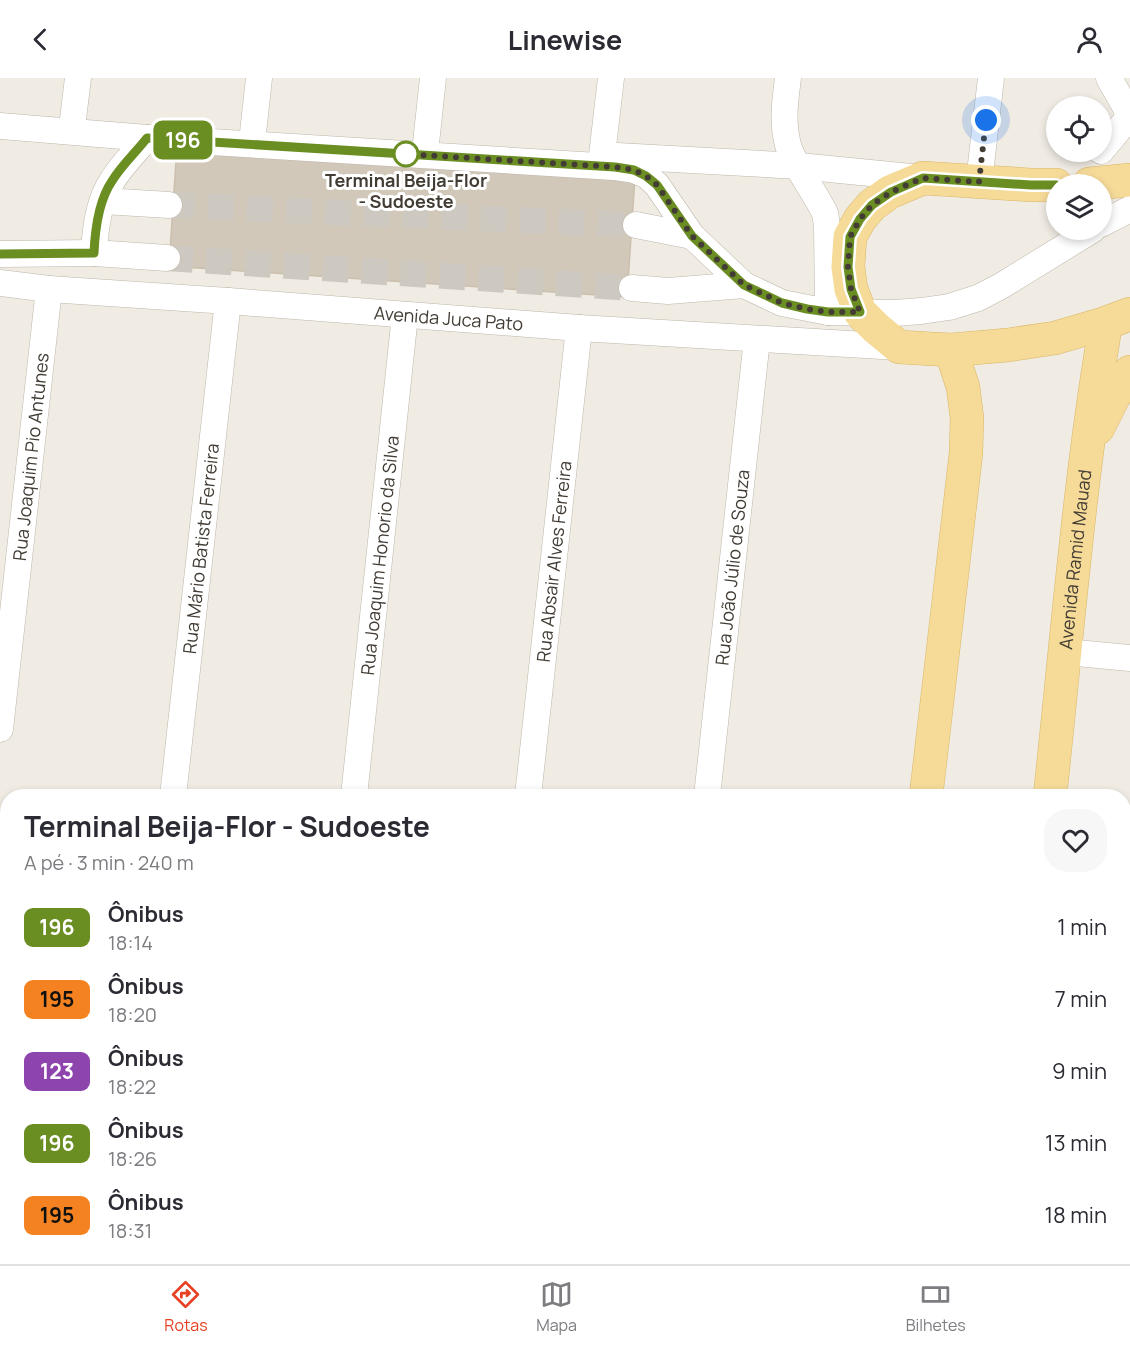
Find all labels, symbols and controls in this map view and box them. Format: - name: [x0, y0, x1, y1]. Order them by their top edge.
- text: Linewise: [508, 21, 622, 58]
- icon: back: [24, 23, 57, 56]
- icon: person: [1073, 23, 1106, 56]
- map controls: [1046, 96, 1112, 240]
- button: locate: [1046, 96, 1112, 162]
- your location: [971, 105, 1001, 135]
- line badge: 196: [148, 120, 218, 160]
- text: 196: [165, 126, 201, 154]
- marker: Terminal Beija-Flor - Sudoeste: [393, 141, 419, 167]
- place label: Terminal Beija-Flor - Sudoeste: [325, 168, 487, 213]
- button: layers: [1046, 174, 1112, 240]
- street label: Avenida Juca Pato: [373, 300, 524, 336]
- street label: Rua Joaquim Pio Antunes: [7, 351, 54, 562]
- street label: Rua Joaquim Honorio da Silva: [355, 434, 404, 676]
- street label: Rua Mário Batista Ferreira: [177, 442, 224, 655]
- street label: Rua Absair Alves Ferreira: [531, 459, 576, 663]
- street label: Rua João Júlio de Souza: [709, 468, 755, 667]
- street label: Avenida Ramid Mauad: [1053, 468, 1097, 650]
- text: Terminal Beija-Flor - Sudoeste: [24, 807, 430, 845]
- button: heart: [1044, 809, 1107, 872]
- text: A pé · 3 min · 240 m: [24, 849, 194, 876]
- text: Ônibus: [108, 899, 184, 929]
- text: 1 min: [1057, 912, 1107, 942]
- text: 196: [39, 913, 75, 941]
- text: 18:14: [108, 929, 153, 956]
- text: Ônibus: [108, 971, 184, 1001]
- text: 7 min: [1055, 984, 1107, 1014]
- text: 195: [40, 985, 74, 1013]
- text: 18:20: [108, 1001, 157, 1028]
- text: Ônibus: [108, 1043, 184, 1073]
- text: 9 min: [1052, 1056, 1107, 1086]
- text: 123: [40, 1057, 74, 1085]
- text: 18:22: [108, 1073, 156, 1100]
- text: Ônibus: [108, 1115, 184, 1145]
- text: 13 min: [1045, 1128, 1107, 1158]
- text: 196: [39, 1129, 75, 1157]
- text: 18:26: [108, 1145, 157, 1172]
- text: Ônibus: [108, 1187, 184, 1217]
- text: 18 min: [1044, 1200, 1107, 1230]
- text: 195: [40, 1201, 74, 1229]
- text: 18:31: [108, 1217, 152, 1244]
- tab: Rotas: [164, 1278, 208, 1336]
- tab: Mapa: [536, 1278, 577, 1336]
- tab: Bilhetes: [906, 1278, 966, 1336]

